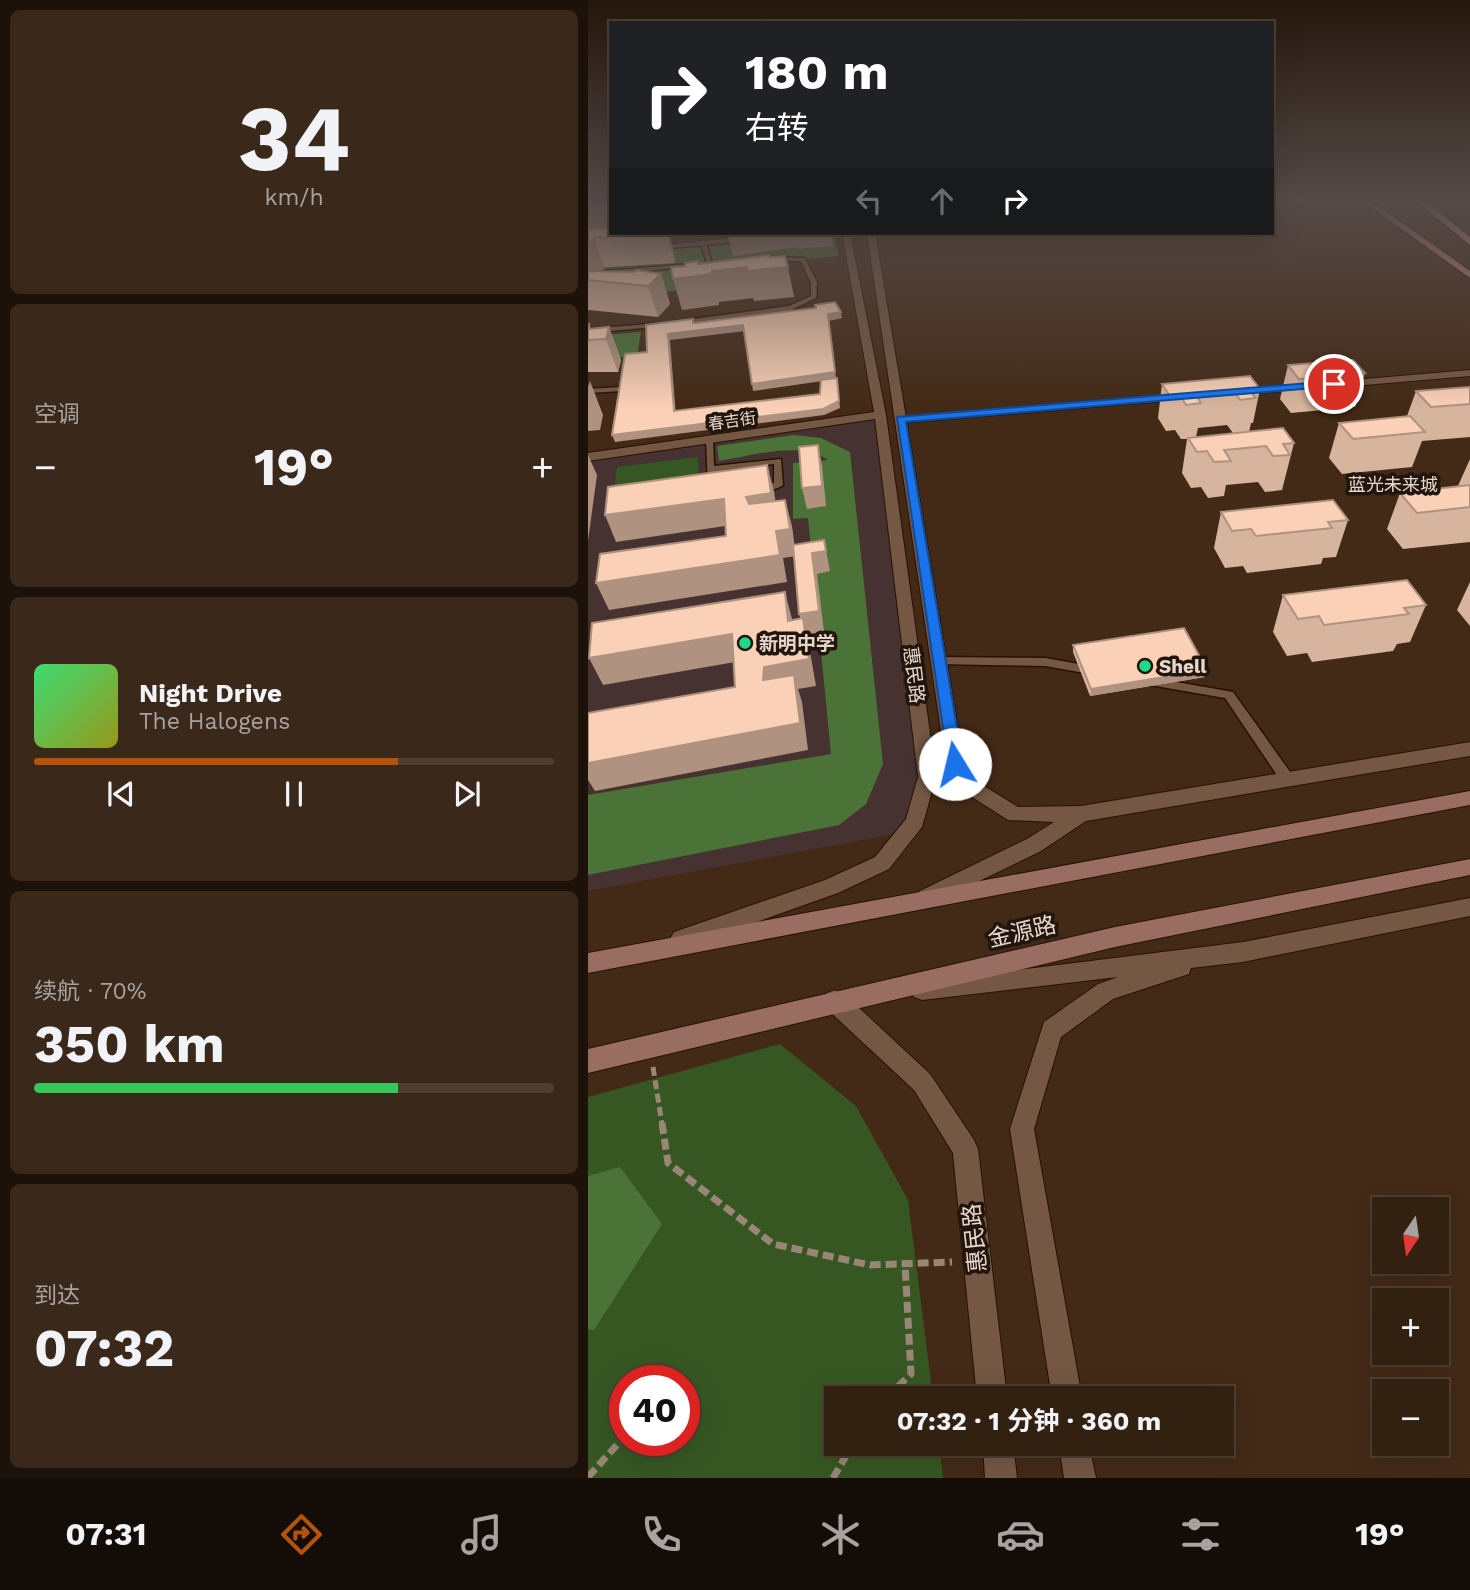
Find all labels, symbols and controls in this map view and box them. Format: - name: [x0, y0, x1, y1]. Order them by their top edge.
- text: 180 m: [745, 43, 889, 101]
- icon: right: [630, 49, 721, 140]
- text: 34: [238, 85, 350, 192]
- text: 右转: [745, 109, 809, 147]
- icon: left: [850, 182, 888, 220]
- icon: ahead: [923, 182, 961, 220]
- icon: right: [996, 182, 1034, 220]
- text: km/h: [264, 184, 324, 211]
- pin: [1304, 354, 1364, 414]
- icon: arrive: [1315, 365, 1353, 403]
- text: 空调: [34, 401, 80, 428]
- street label: 春吉街: [707, 408, 757, 434]
- text: 19°: [254, 437, 334, 498]
- text: −: [34, 445, 57, 489]
- text: +: [531, 445, 554, 489]
- district label: 蓝光未来城: [1348, 474, 1438, 495]
- place label: 新明中学: [759, 632, 835, 655]
- marker: 新明中学: [737, 635, 753, 651]
- street label: 惠民路: [899, 645, 929, 705]
- place label: Shell: [1159, 655, 1207, 678]
- marker: Shell: [1137, 658, 1153, 674]
- text: Night Drive: [139, 678, 282, 708]
- text: The Halogens: [139, 708, 290, 735]
- position arrow: [918, 727, 992, 801]
- icon: previous: [102, 775, 140, 813]
- icon: pause: [275, 775, 313, 813]
- icon: next: [448, 775, 486, 813]
- street label: 金源路: [985, 911, 1059, 953]
- text: 续航 · 70%: [34, 978, 146, 1005]
- text: 350 km: [34, 1014, 225, 1075]
- north arrow: [1372, 1197, 1449, 1274]
- map controls: [1372, 1197, 1449, 1456]
- street label: 惠民路: [958, 1202, 992, 1274]
- text: 到达: [34, 1282, 80, 1309]
- button: +: [1372, 1288, 1449, 1365]
- text: 07:32: [34, 1318, 174, 1379]
- speed limit sign: 40: [609, 1365, 700, 1456]
- button: −: [1372, 1379, 1449, 1456]
- text: 07:32 · 1 分钟 · 360 m: [897, 1406, 1161, 1436]
- icon: directions: [277, 1510, 326, 1559]
- icon: music: [457, 1510, 506, 1559]
- icon: phone: [637, 1510, 686, 1559]
- icon: climate: [816, 1510, 865, 1559]
- icon: car: [996, 1510, 1045, 1559]
- icon: filters: [1176, 1510, 1225, 1559]
- text: 07:31: [65, 1515, 146, 1553]
- text: 19°: [1355, 1515, 1405, 1553]

